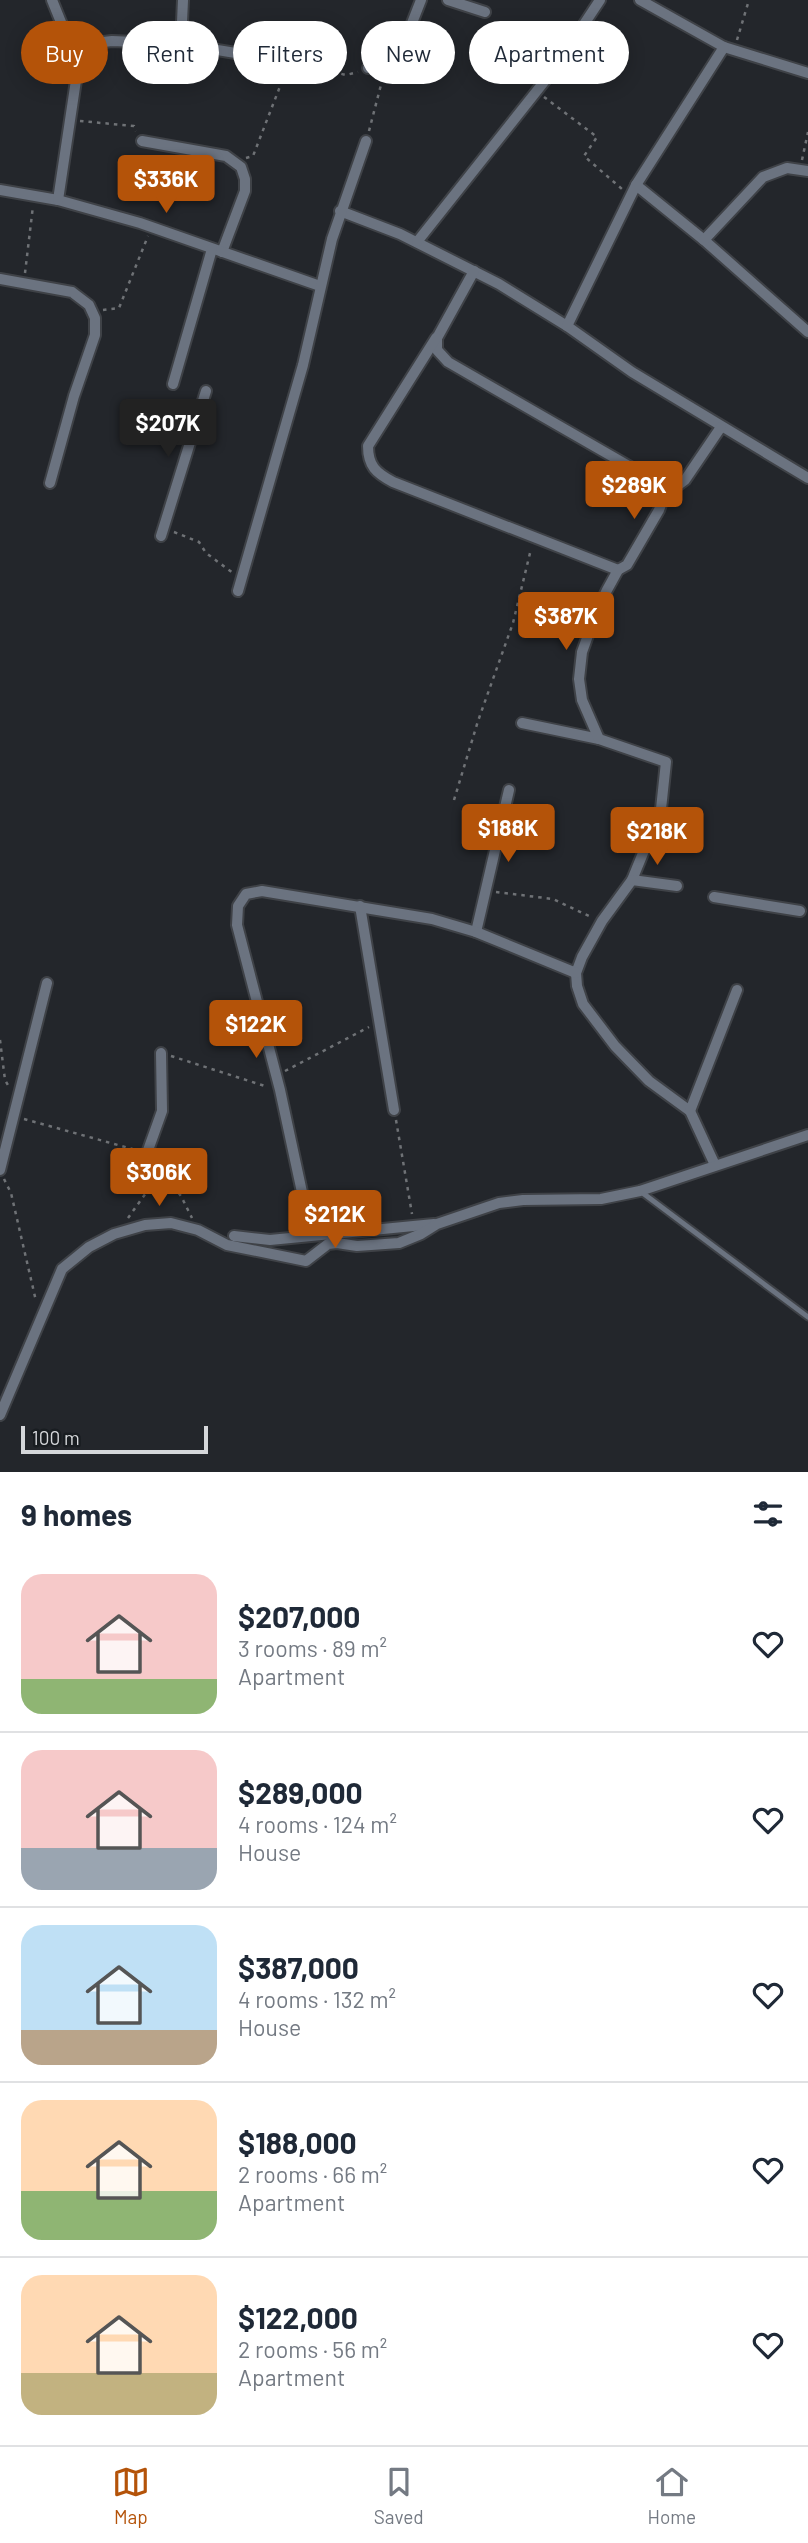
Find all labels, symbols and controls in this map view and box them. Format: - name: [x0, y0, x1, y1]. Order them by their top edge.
- chip: Buy: [21, 21, 108, 84]
- chip: Rent: [122, 21, 219, 84]
- chip: Filters: [233, 21, 347, 84]
- chip: New: [361, 21, 455, 84]
- chip: Apartment: [469, 21, 629, 84]
- pin: $336K: [117, 156, 215, 215]
- text: $336K: [134, 164, 198, 192]
- pin: $207K: [119, 400, 217, 459]
- text: $207K: [136, 408, 200, 436]
- pin: $289K: [585, 462, 683, 521]
- text: $289K: [601, 470, 667, 498]
- pin: $387K: [517, 592, 615, 652]
- text: $387K: [534, 601, 598, 629]
- pin: $188K: [459, 804, 557, 864]
- pin: $218K: [608, 808, 706, 867]
- text: $188K: [478, 813, 538, 841]
- text: $218K: [627, 816, 687, 844]
- pin: $122K: [207, 1000, 305, 1060]
- text: $122K: [225, 1009, 287, 1037]
- pin: $306K: [110, 1148, 208, 1208]
- text: $306K: [126, 1157, 192, 1185]
- pin: $212K: [286, 1190, 384, 1250]
- text: $212K: [304, 1199, 366, 1227]
- scale bar: [21, 1423, 208, 1455]
- text: 100 m: [32, 1426, 80, 1449]
- icon: filters: [749, 1495, 787, 1533]
- text: 9 homes: [21, 1496, 132, 1532]
- text: $207,000: [238, 1598, 360, 1634]
- icon: home: [77, 1602, 161, 1686]
- icon: heart: [749, 1625, 787, 1663]
- text: 3 rooms · 89 m²: [238, 1634, 387, 1662]
- text: Apartment: [238, 1662, 345, 1690]
- text: $289,000: [238, 1774, 363, 1810]
- icon: home: [77, 1778, 161, 1862]
- icon: heart: [749, 1801, 787, 1839]
- text: 4 rooms · 124 m²: [238, 1810, 397, 1838]
- text: House: [238, 1838, 301, 1866]
- text: $387,000: [238, 1949, 359, 1985]
- icon: home: [77, 1953, 161, 2037]
- icon: heart: [749, 1976, 787, 2014]
- text: 4 rooms · 132 m²: [238, 1985, 396, 2013]
- text: House: [238, 2013, 301, 2041]
- text: $188,000: [238, 2124, 357, 2160]
- icon: home: [77, 2128, 161, 2212]
- icon: heart: [749, 2151, 787, 2189]
- text: 2 rooms · 66 m²: [238, 2160, 387, 2188]
- text: Apartment: [238, 2188, 345, 2216]
- text: $122,000: [238, 2299, 358, 2335]
- icon: home: [77, 2303, 161, 2387]
- icon: heart: [749, 2326, 787, 2364]
- text: 2 rooms · 56 m²: [238, 2335, 387, 2363]
- text: Apartment: [238, 2363, 345, 2391]
- tab: Map: [112, 2463, 150, 2528]
- tab: Saved: [374, 2463, 424, 2528]
- tab: Home: [648, 2463, 696, 2528]

